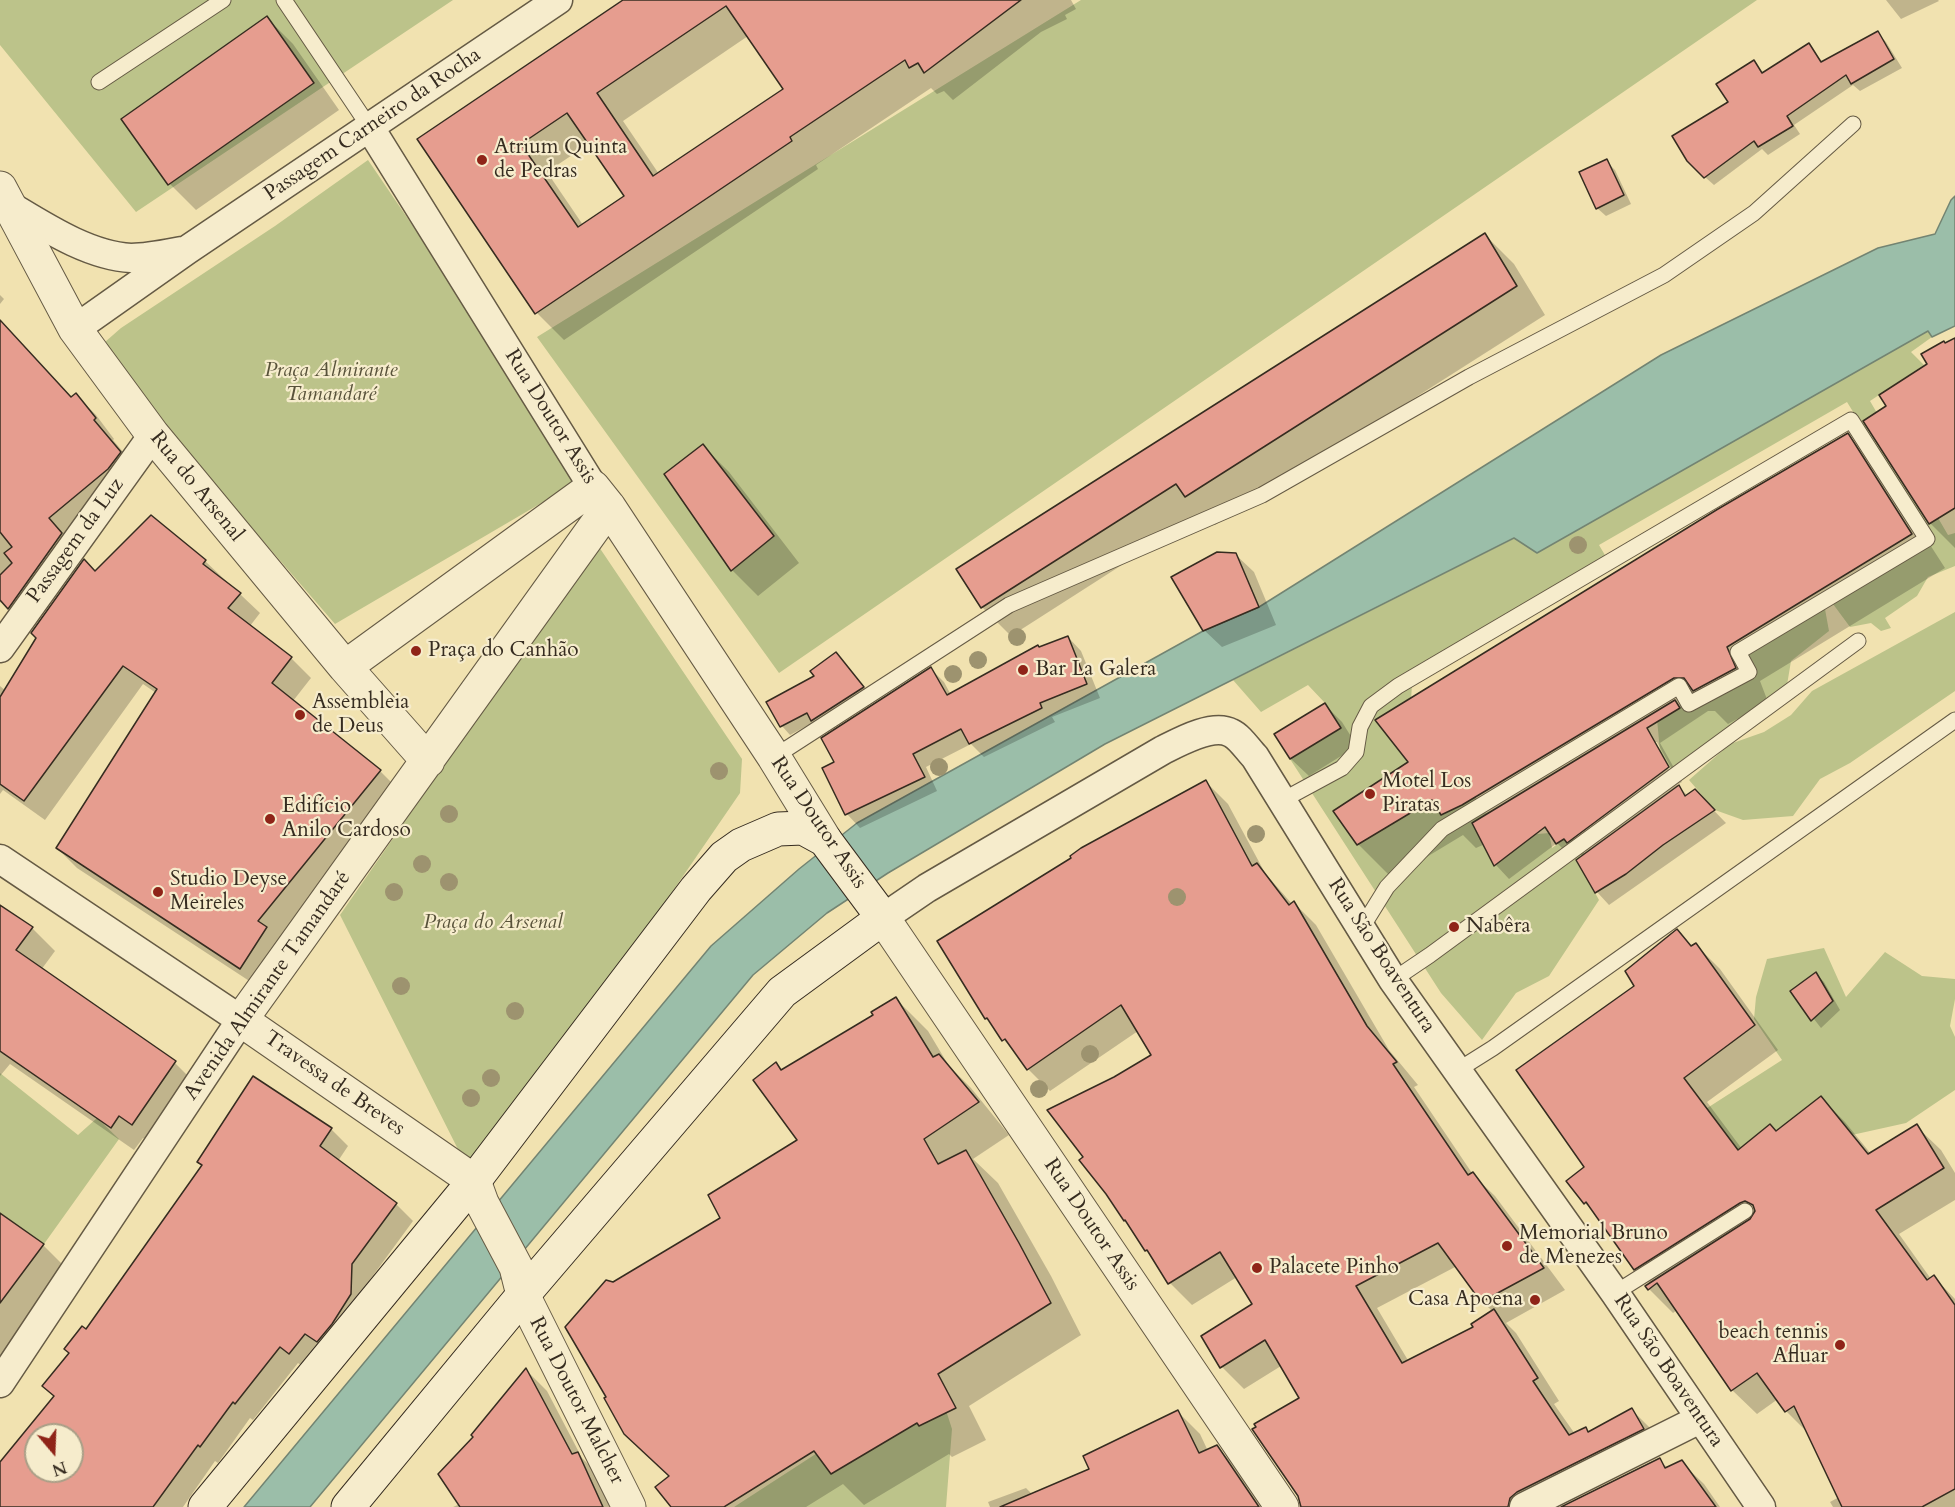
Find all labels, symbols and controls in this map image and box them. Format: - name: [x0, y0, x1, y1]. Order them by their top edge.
- street label: Passagem Carneiro da Rocha: [260, 43, 486, 207]
- place label: Atrium Quinta de Pedras: [494, 135, 627, 185]
- marker: Atrium Quinta de Pedras: [475, 153, 489, 167]
- street label: Rua Doutor Assis: [499, 345, 601, 489]
- park label: Praça Almirante Tamandaré: [264, 358, 398, 408]
- street label: Rua do Arsenal: [144, 427, 248, 547]
- street label: Passagem da Luz: [22, 473, 130, 609]
- place label: Praça do Canhão: [428, 638, 579, 664]
- marker: Praça do Canhão: [409, 644, 423, 658]
- place label: Bar La Galera: [1035, 657, 1156, 683]
- marker: Bar La Galera: [1016, 663, 1030, 677]
- place label: Assembleia de Deus: [312, 690, 409, 740]
- marker: Assembleia de Deus: [293, 708, 307, 722]
- street label: Rua Doutor Assis: [765, 752, 871, 894]
- place label: Motel Los Piratas: [1382, 769, 1471, 819]
- marker: Motel Los Piratas: [1363, 787, 1377, 801]
- place label: Edifício Anilo Cardoso: [282, 794, 411, 844]
- marker: Edifício Anilo Cardoso: [263, 812, 277, 826]
- place label: Studio Deyse Meireles: [170, 867, 287, 917]
- street label: Avenida Almirante Tamandaré: [179, 867, 357, 1105]
- street label: Rua São Boaventura: [1322, 874, 1440, 1038]
- marker: Studio Deyse Meireles: [151, 885, 165, 899]
- park label: Praça do Arsenal: [423, 910, 563, 936]
- place label: Nabêra: [1466, 914, 1531, 940]
- marker: Nabêra: [1447, 920, 1461, 934]
- street label: Travessa de Breves: [259, 1026, 409, 1142]
- street label: Rua Doutor Assis: [1038, 1154, 1144, 1296]
- place label: Memorial Bruno de Menezes: [1519, 1221, 1668, 1271]
- marker: Memorial Bruno de Menezes: [1500, 1239, 1514, 1253]
- place label: Palacete Pinho: [1269, 1255, 1399, 1281]
- marker: Palacete Pinho: [1250, 1261, 1264, 1275]
- place label: Casa Apoena: [1408, 1287, 1523, 1313]
- street label: Rua São Boaventura: [1607, 1290, 1729, 1452]
- marker: Casa Apoena: [1528, 1293, 1542, 1307]
- street label: Rua Doutor Malcher: [523, 1313, 629, 1489]
- place label: beach tennis Afluar: [1718, 1320, 1828, 1370]
- marker: beach tennis Afluar: [1833, 1338, 1847, 1352]
- north arrow: [24, 1423, 84, 1483]
- text: N: [49, 1455, 69, 1481]

